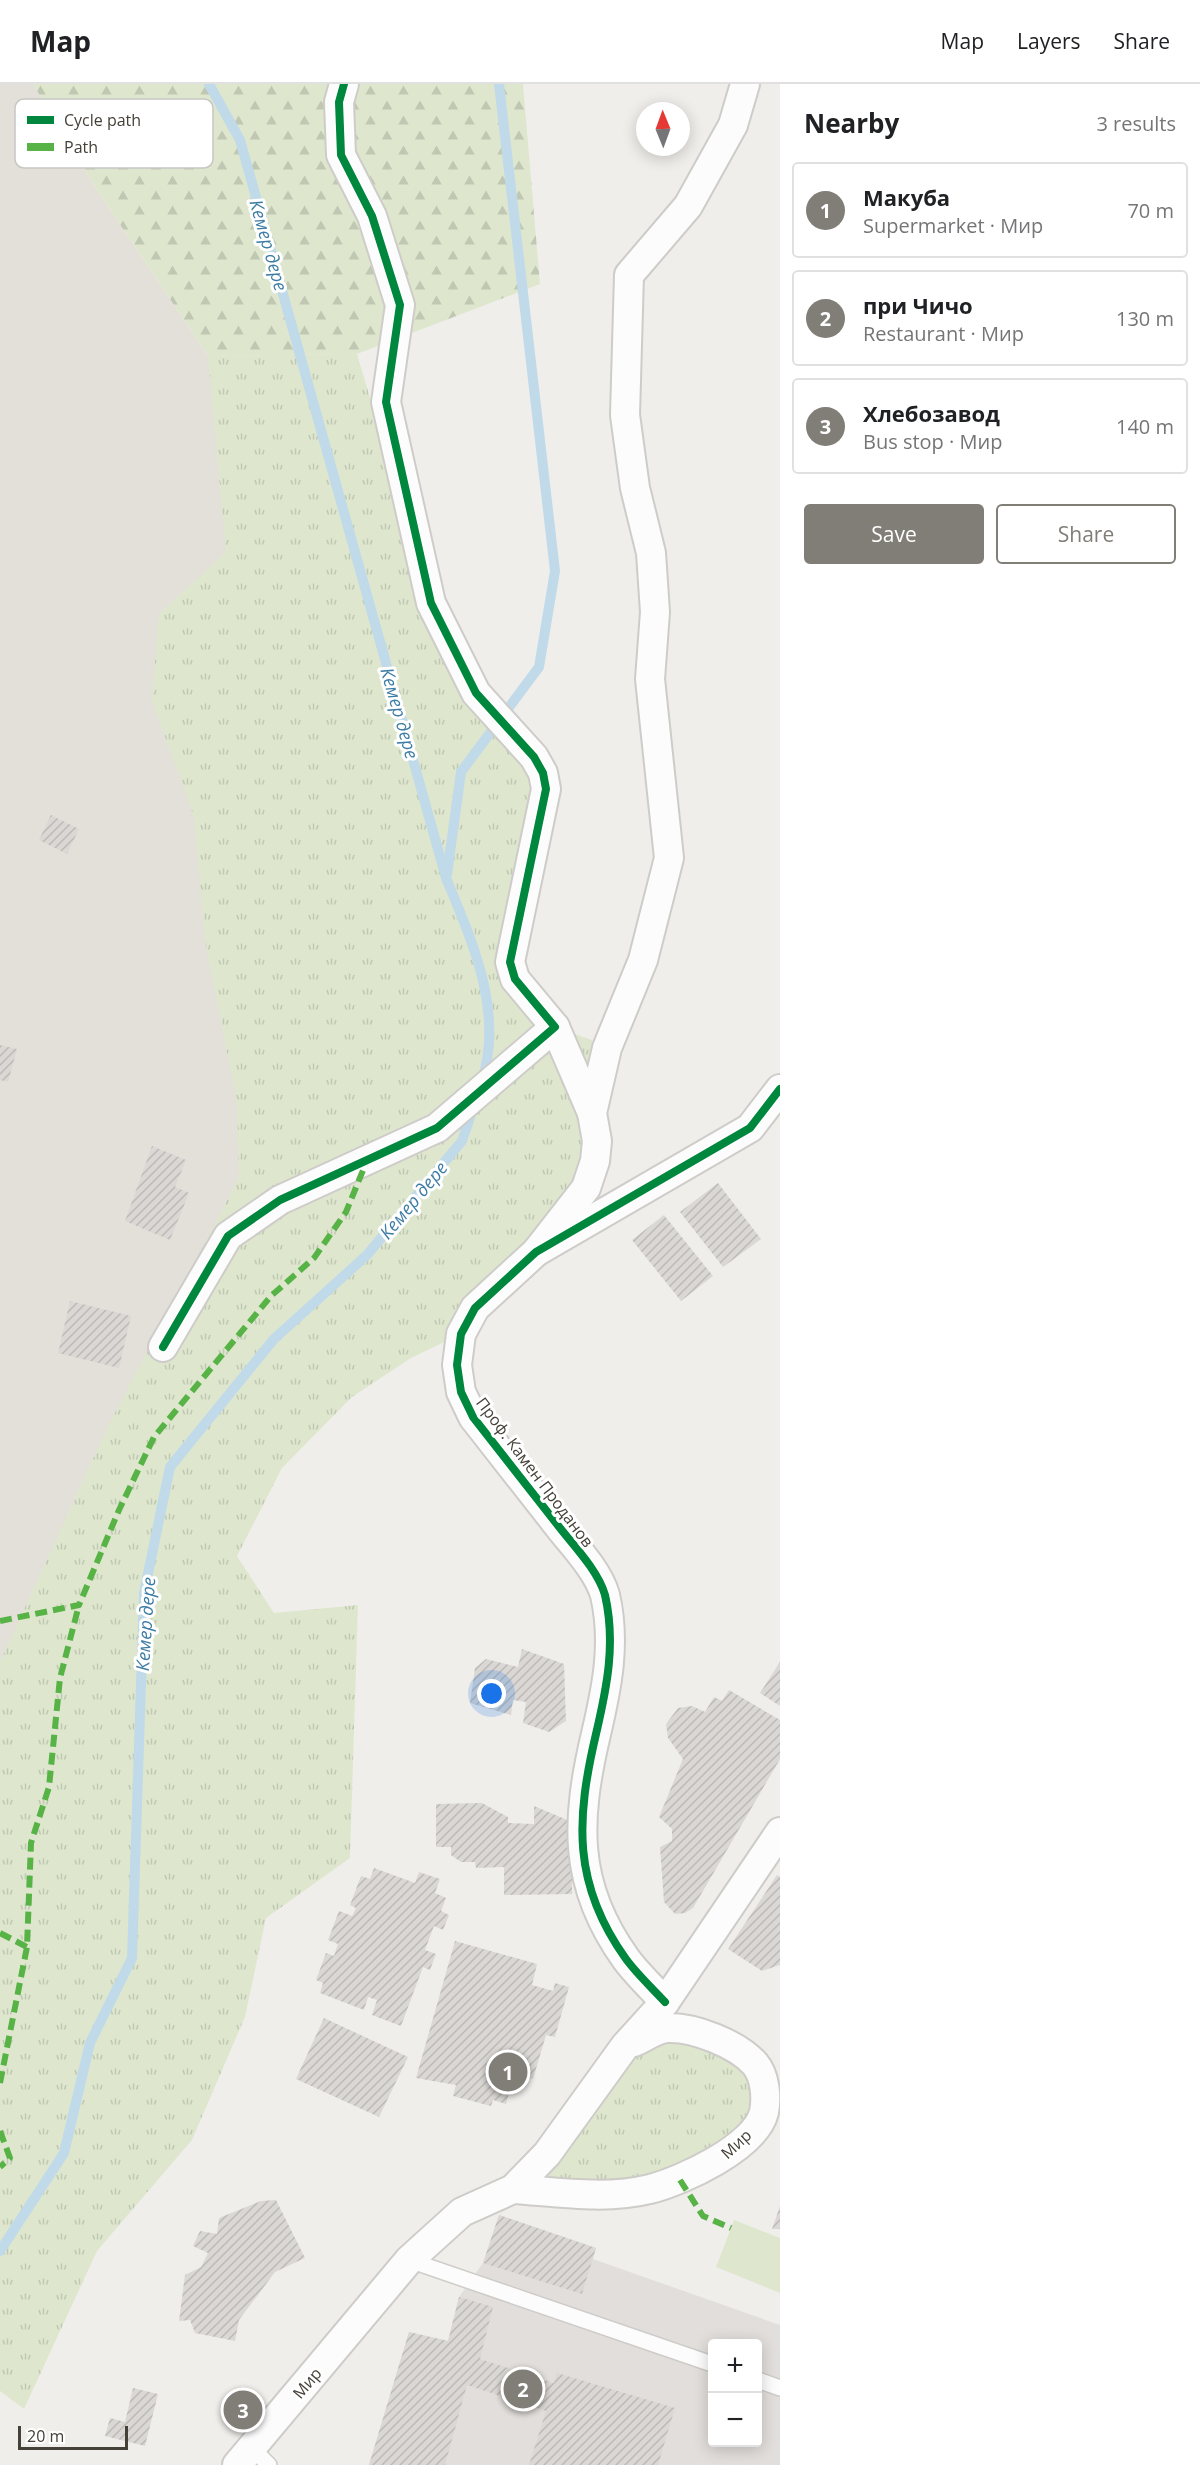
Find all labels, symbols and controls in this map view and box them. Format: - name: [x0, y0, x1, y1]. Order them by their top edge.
- text: Map: [30, 22, 91, 60]
- text: Map: [941, 27, 984, 55]
- text: Layers: [1017, 27, 1081, 55]
- text: Share: [1114, 27, 1170, 55]
- legend: [15, 99, 213, 168]
- north arrow: [636, 102, 690, 156]
- text: Nearby: [804, 105, 899, 141]
- text: Cycle path: [64, 109, 141, 131]
- text: 3 results: [1096, 110, 1176, 137]
- text: Path: [64, 136, 98, 158]
- text: Макуба: [863, 182, 950, 212]
- water label: Кемер дере: [245, 196, 294, 294]
- text: 1: [820, 197, 831, 224]
- text: 70 m: [1127, 197, 1174, 224]
- text: Supermarket · Мир: [863, 212, 1043, 239]
- text: при Чичо: [863, 290, 973, 320]
- text: 2: [820, 305, 831, 332]
- text: 130 m: [1116, 305, 1174, 332]
- text: Restaurant · Мир: [863, 320, 1024, 347]
- text: Хлебозавод: [863, 398, 1000, 428]
- text: 3: [820, 413, 831, 440]
- text: 140 m: [1116, 413, 1174, 440]
- text: Bus stop · Мир: [863, 428, 1002, 455]
- button: Save: [804, 504, 984, 564]
- button: Share: [996, 504, 1176, 564]
- water label: Кемер дере: [376, 664, 425, 762]
- water label: Кемер дере: [374, 1156, 452, 1244]
- street label: Проф. Камен Проданов: [471, 1392, 599, 1552]
- water label: Кемер дере: [130, 1576, 160, 1672]
- your location: [477, 1679, 506, 1708]
- pin: 1: [488, 2050, 528, 2094]
- street label: Мир: [716, 2124, 756, 2164]
- map controls: [708, 2339, 762, 2447]
- button: +: [708, 2339, 762, 2393]
- street label: Мир: [288, 2363, 326, 2403]
- pin: 2: [504, 2366, 542, 2412]
- pin: 3: [224, 2388, 262, 2432]
- button: −: [708, 2393, 762, 2447]
- scale bar: [18, 2423, 128, 2450]
- text: 20 m: [27, 2425, 64, 2447]

